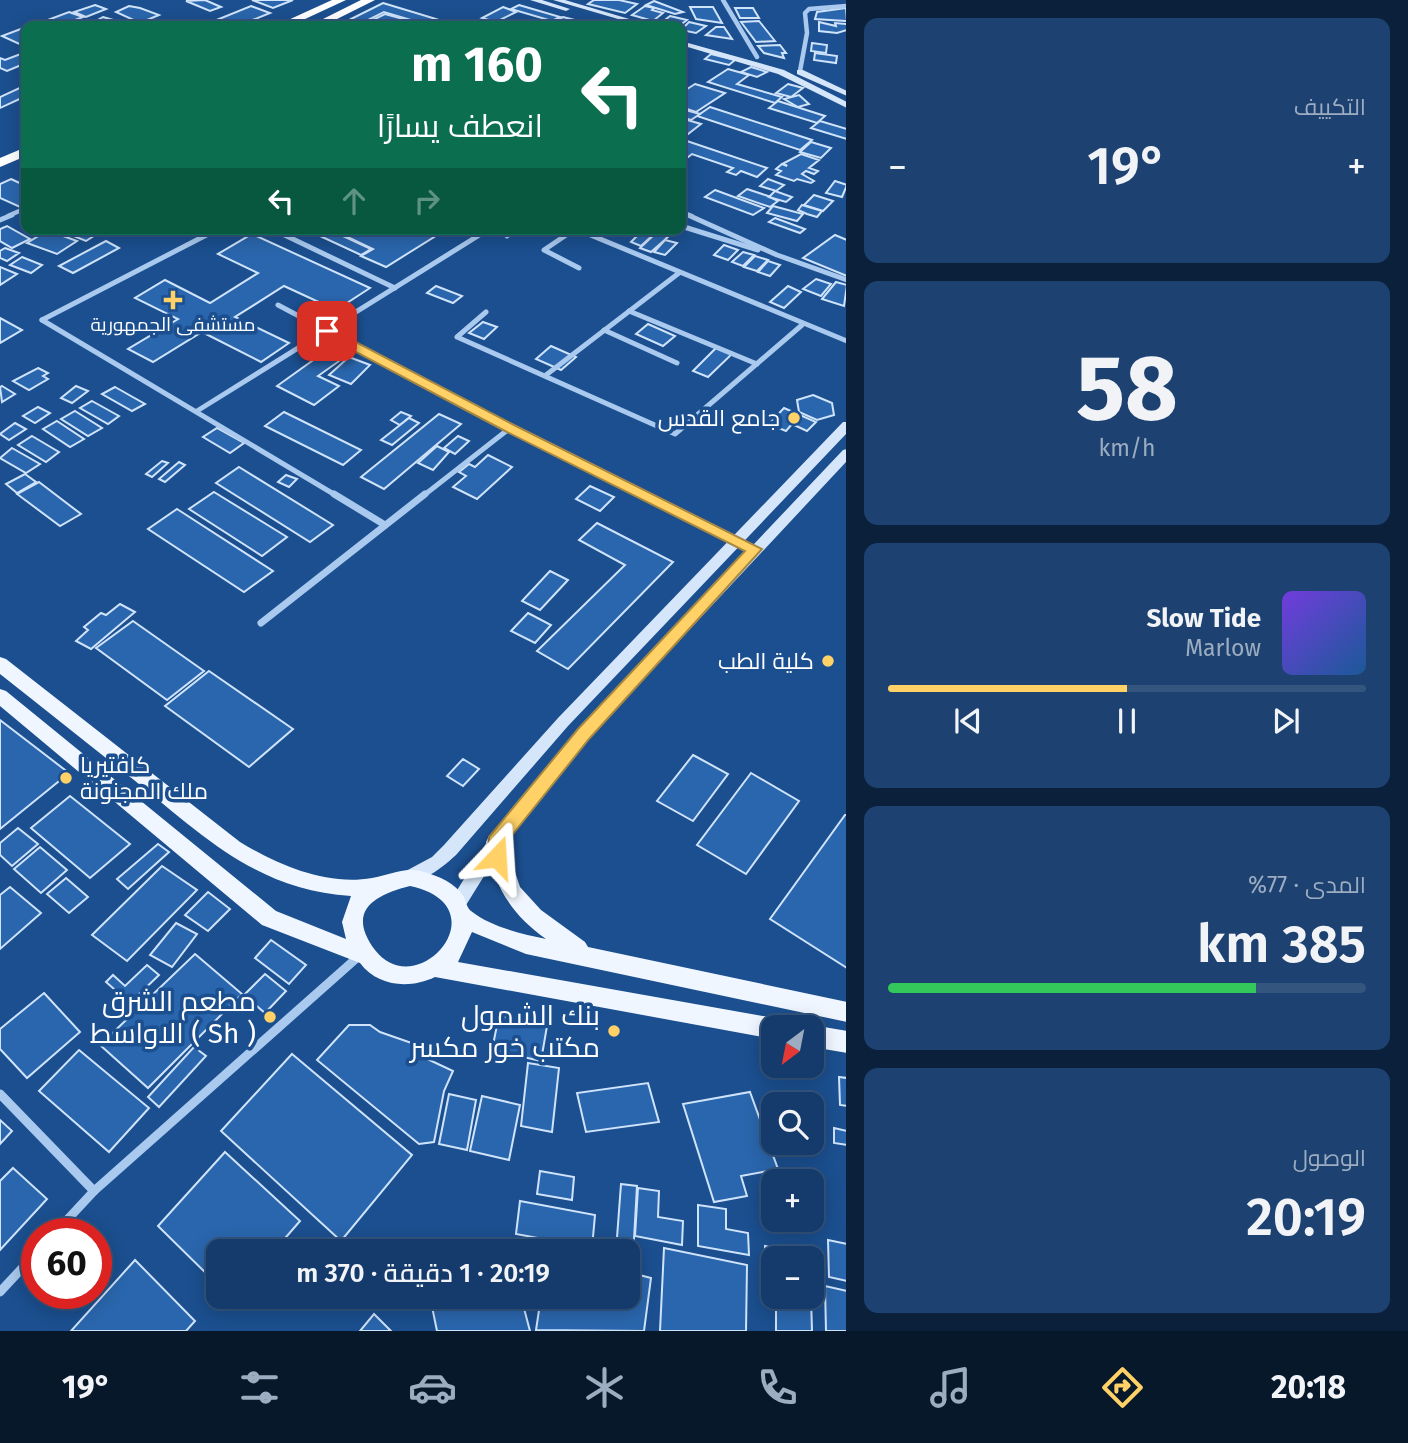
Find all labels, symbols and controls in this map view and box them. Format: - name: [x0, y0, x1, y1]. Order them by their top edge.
- text: 160 m: [411, 35, 543, 94]
- icon: left: [567, 49, 658, 140]
- text: التكييف: [1294, 93, 1366, 121]
- text: انعطف يسارًا: [377, 107, 543, 145]
- text: 19°: [1087, 135, 1167, 198]
- text: −: [888, 144, 907, 190]
- text: +: [1347, 144, 1366, 190]
- icon: left: [262, 182, 300, 220]
- icon: ahead: [335, 182, 373, 220]
- icon: right: [408, 182, 446, 220]
- marker: مستشفى الجمهورية: [163, 290, 183, 310]
- pin: [297, 301, 357, 361]
- icon: arrive: [308, 312, 346, 350]
- place label: مستشفى الجمهورية: [90, 313, 256, 336]
- text: 58: [1076, 334, 1178, 443]
- place label: جامع القدس: [658, 404, 780, 434]
- marker: جامع القدس: [786, 410, 802, 426]
- text: km/h: [1099, 434, 1155, 462]
- text: Slow Tide: [1146, 603, 1261, 634]
- text: Marlow: [1185, 634, 1261, 662]
- place label: كلية الطب: [718, 647, 814, 675]
- marker: كلية الطب: [820, 653, 836, 669]
- icon: previous: [949, 702, 987, 740]
- icon: pause: [1108, 702, 1146, 740]
- icon: next: [1267, 702, 1305, 740]
- place label: كافتيريا ملك المجنونة: [80, 751, 208, 805]
- marker: كافتيريا ملك المجنونة: [58, 770, 74, 786]
- position arrow: [460, 820, 534, 894]
- text: المدى · 77%: [1248, 871, 1366, 899]
- text: 385 km: [1197, 913, 1366, 976]
- place label: مطعم الشرق الاواسط ( Sh ): [90, 985, 256, 1050]
- place label: بنك الشمول مكتب خور مكسر: [408, 999, 600, 1064]
- marker: مطعم الشرق الاواسط ( Sh ): [262, 1009, 278, 1025]
- north arrow: [761, 1015, 824, 1078]
- map controls: [761, 1015, 824, 1309]
- marker: بنك الشمول مكتب خور مكسر: [606, 1023, 622, 1039]
- button: search: [761, 1092, 824, 1155]
- text: الوصول: [1293, 1144, 1366, 1172]
- button: +: [761, 1169, 824, 1232]
- text: 20:19: [1246, 1186, 1366, 1249]
- speed limit sign: 60: [21, 1218, 112, 1309]
- button: −: [761, 1246, 824, 1309]
- text: 20:19 · 1 دقيقة · 370 m: [296, 1258, 550, 1289]
- icon: filters: [235, 1363, 284, 1412]
- icon: car: [408, 1363, 457, 1412]
- icon: climate: [580, 1363, 629, 1412]
- icon: phone: [753, 1363, 802, 1412]
- icon: music: [926, 1363, 975, 1412]
- icon: directions: [1098, 1363, 1147, 1412]
- text: 19°: [62, 1368, 111, 1406]
- text: 20:18: [1271, 1368, 1346, 1406]

